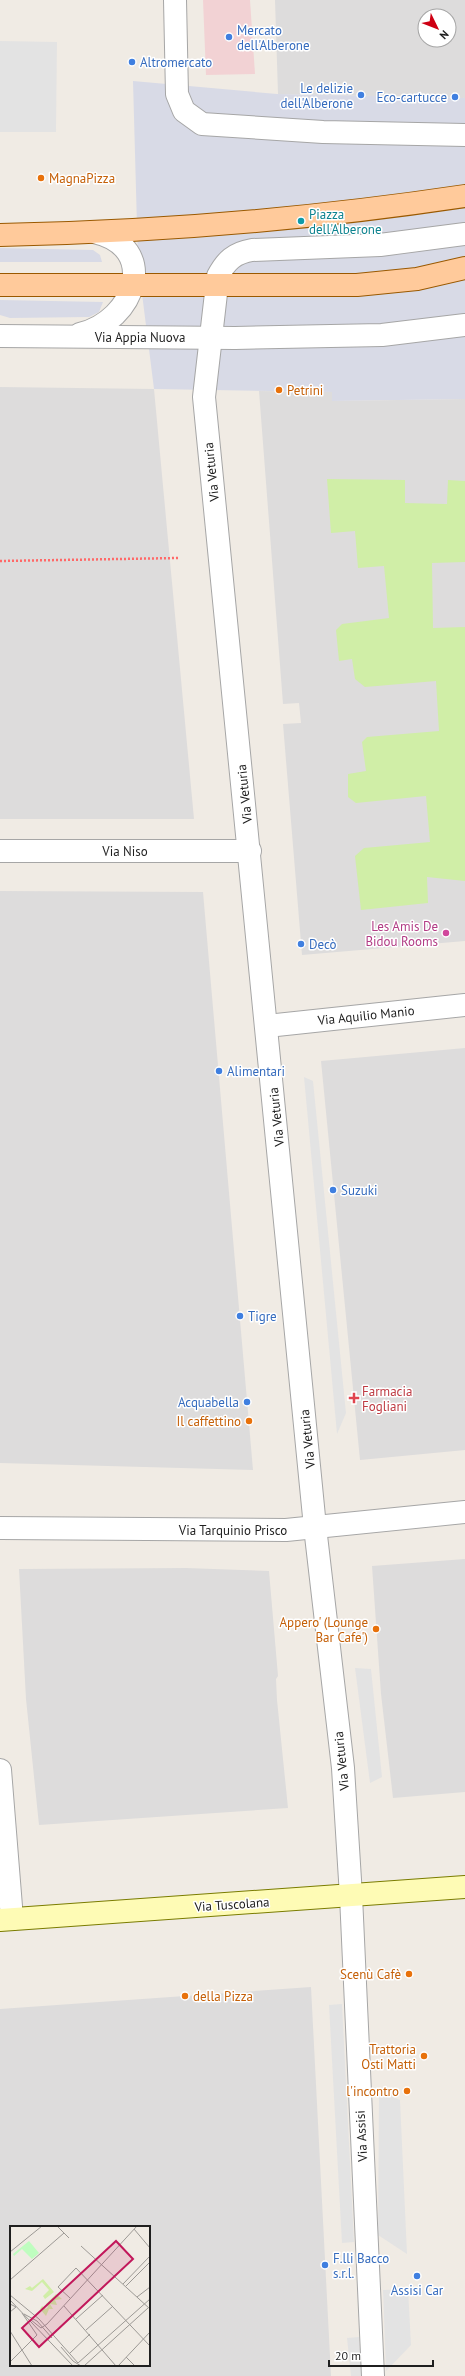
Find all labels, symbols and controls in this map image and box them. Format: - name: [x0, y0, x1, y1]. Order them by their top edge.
- north arrow: [417, 8, 457, 48]
- place label: Mercato dell'Alberone: [237, 22, 310, 54]
- text: N: [437, 27, 452, 42]
- marker: Mercato dell'Alberone: [224, 32, 234, 42]
- place label: Altromercato: [140, 54, 212, 71]
- marker: Altromercato: [127, 57, 137, 67]
- place label: Le delizie dell'Alberone: [280, 80, 353, 112]
- place label: Eco-cartucce: [377, 89, 447, 106]
- marker: Le delizie dell'Alberone: [356, 90, 366, 100]
- marker: Eco-cartucce: [450, 92, 460, 102]
- place label: MagnaPizza: [49, 170, 115, 187]
- marker: MagnaPizza: [36, 173, 46, 183]
- place label: Piazza dell'Alberone: [309, 206, 382, 238]
- marker: Piazza dell'Alberone: [296, 216, 306, 226]
- street label: Via Appia Nuova: [94, 329, 185, 346]
- place label: Petrini: [287, 382, 323, 399]
- marker: Petrini: [274, 385, 284, 395]
- street label: Via Veturia: [200, 442, 223, 503]
- street label: Via Veturia: [233, 764, 256, 825]
- street label: Via Niso: [101, 843, 148, 860]
- place label: Les Amis De Bidou Rooms: [365, 918, 438, 950]
- marker: Les Amis De Bidou Rooms: [441, 928, 451, 938]
- place label: Decò: [309, 936, 337, 953]
- marker: Decò: [296, 939, 306, 949]
- street label: Via Aquilio Manio: [316, 1002, 415, 1029]
- place label: Alimentari: [227, 1063, 285, 1080]
- marker: Alimentari: [214, 1066, 224, 1076]
- street label: Via Veturia: [265, 1087, 288, 1148]
- place label: Suzuki: [341, 1182, 377, 1199]
- marker: Suzuki: [328, 1185, 338, 1195]
- place label: Tigre: [248, 1308, 277, 1325]
- marker: Tigre: [235, 1311, 245, 1321]
- place label: Farmacia Fogliani: [362, 1383, 412, 1415]
- marker: Farmacia Fogliani: [349, 1393, 359, 1403]
- place label: Acquabella: [178, 1394, 239, 1411]
- marker: Acquabella: [242, 1397, 252, 1407]
- street label: Via Veturia: [296, 1409, 319, 1470]
- place label: Il caffettino: [177, 1413, 241, 1430]
- marker: Il caffettino: [244, 1416, 254, 1426]
- street label: Via Tarquinio Prisco: [178, 1522, 287, 1539]
- place label: Appero' (Lounge Bar Cafe'): [280, 1614, 368, 1646]
- marker: Appero' (Lounge Bar Cafe'): [371, 1624, 381, 1634]
- street label: Via Veturia: [330, 1731, 353, 1792]
- street label: Via Tuscolana: [193, 1893, 270, 1916]
- place label: Scenù Cafè: [340, 1966, 401, 1983]
- marker: Scenù Cafè: [404, 1969, 414, 1979]
- place label: della Pizza: [193, 1988, 253, 2005]
- marker: della Pizza: [180, 1991, 190, 2001]
- place label: Trattoria Osti Matti: [361, 2041, 416, 2073]
- marker: Trattoria Osti Matti: [419, 2051, 429, 2061]
- place label: l'incontro: [346, 2083, 399, 2100]
- marker: l'incontro: [402, 2086, 412, 2096]
- street label: Via Assisi: [352, 2110, 371, 2163]
- inset map: [10, 2226, 150, 2366]
- place label: F.lli Bacco s.r.l.: [333, 2250, 389, 2282]
- marker: F.lli Bacco s.r.l.: [320, 2260, 330, 2270]
- marker: Assisi Car: [412, 2271, 422, 2281]
- place label: Assisi Car: [391, 2282, 444, 2299]
- scale bar: [329, 2342, 433, 2368]
- text: 20 m: [335, 2348, 361, 2363]

